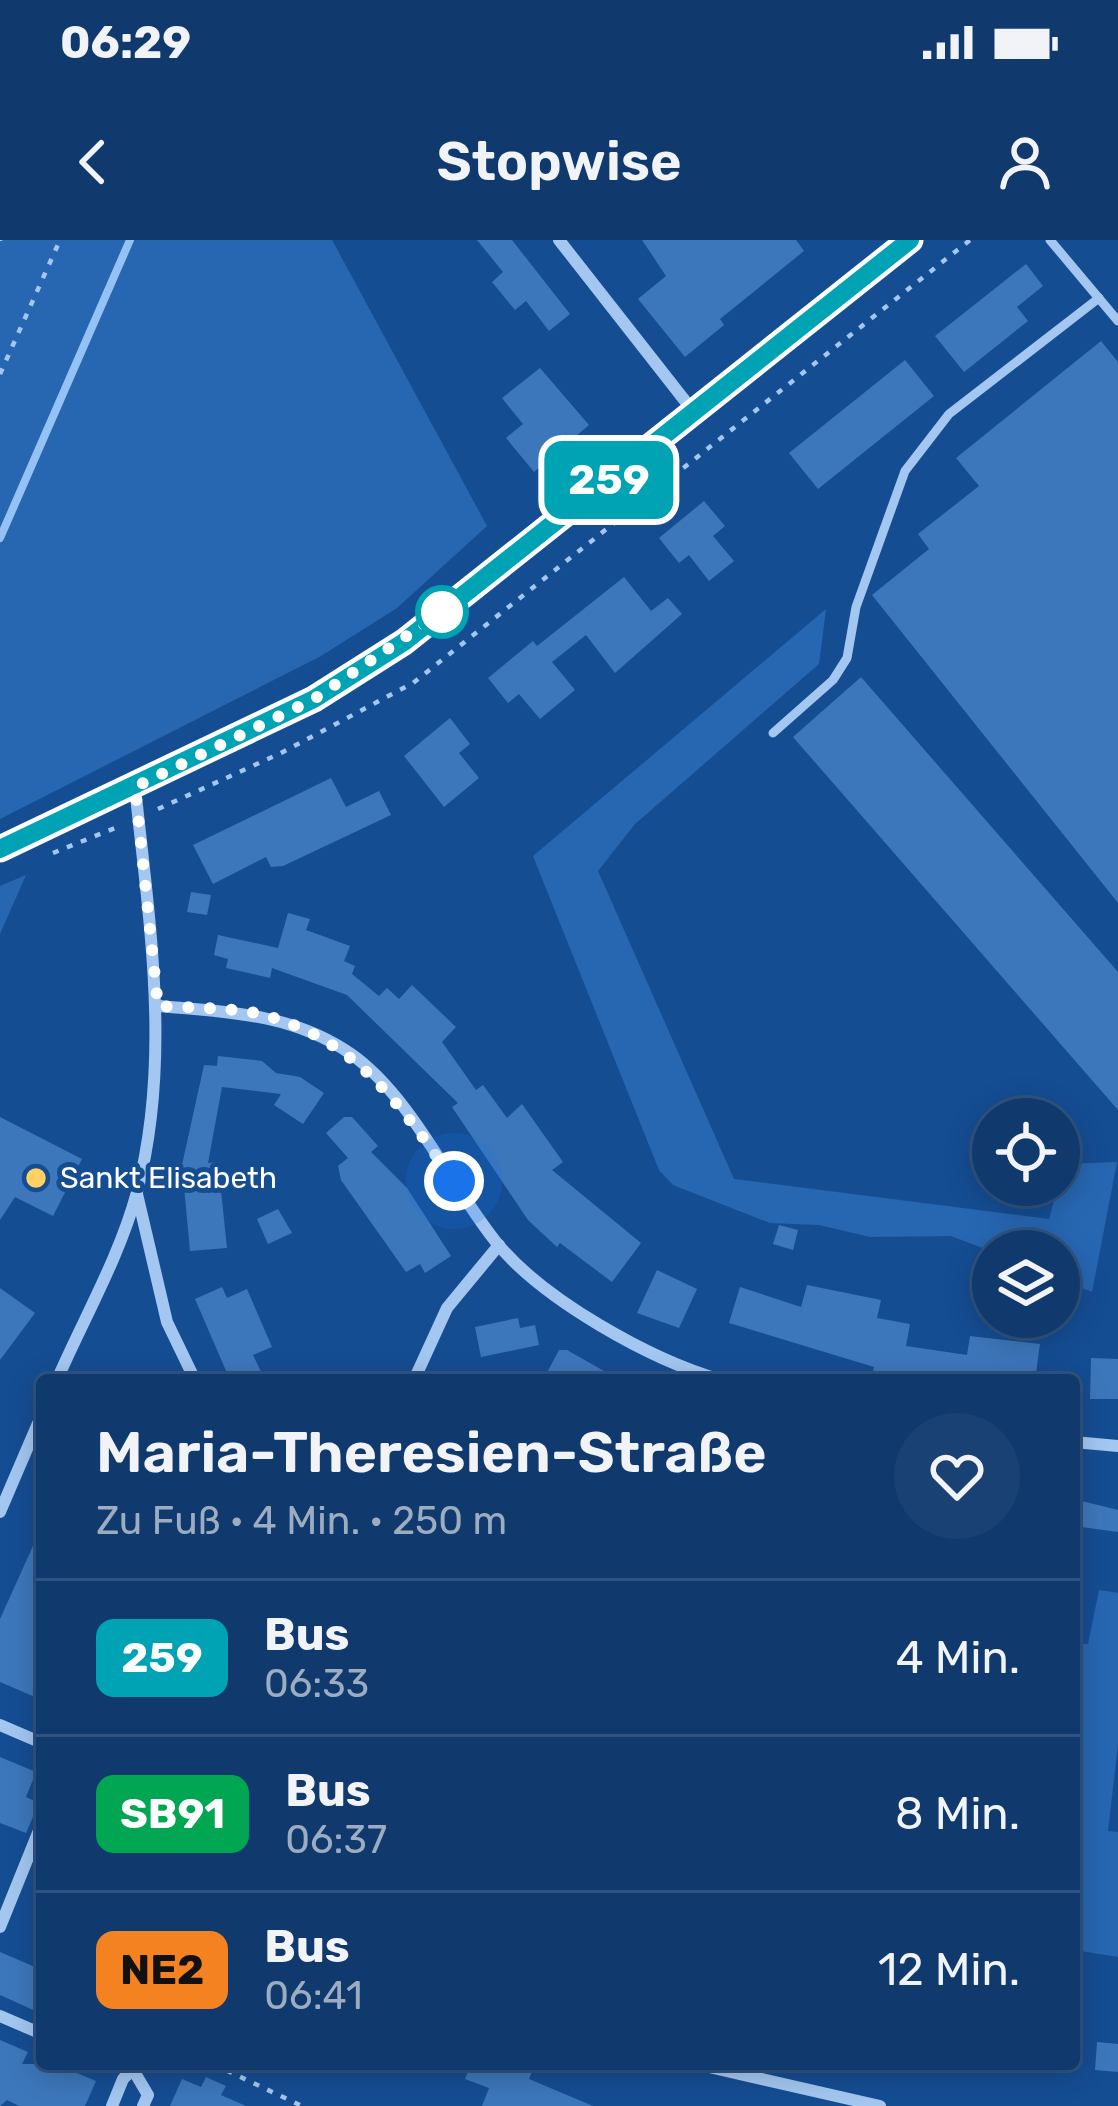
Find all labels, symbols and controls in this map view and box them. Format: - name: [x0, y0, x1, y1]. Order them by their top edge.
- text: 06:29: [60, 16, 191, 69]
- icon: back: [60, 129, 126, 195]
- icon: person: [992, 129, 1058, 195]
- text: Stopwise: [436, 130, 682, 194]
- line badge: 259: [540, 441, 678, 519]
- text: 259: [568, 455, 650, 505]
- unlabelled marker: [417, 587, 467, 637]
- map controls: [972, 1098, 1080, 1338]
- button: locate: [972, 1098, 1080, 1206]
- your location: [424, 1151, 484, 1211]
- place label: Sankt Elisabeth: [60, 1160, 277, 1196]
- marker: Sankt Elisabeth: [23, 1165, 49, 1191]
- button: layers: [972, 1230, 1080, 1338]
- button: heart: [894, 1413, 1020, 1539]
- text: Maria-Theresien-Straße: [96, 1419, 767, 1486]
- text: Zu Fuß · 4 Min. · 250 m: [96, 1498, 507, 1544]
- text: Bus: [264, 1608, 349, 1661]
- text: 4 Min.: [896, 1631, 1020, 1684]
- text: 259: [121, 1633, 203, 1683]
- text: 06:33: [264, 1661, 369, 1707]
- text: Bus: [285, 1764, 371, 1817]
- text: 8 Min.: [895, 1787, 1020, 1840]
- text: SB91: [120, 1789, 225, 1839]
- text: 06:37: [285, 1817, 387, 1863]
- text: Bus: [264, 1920, 350, 1973]
- text: 12 Min.: [878, 1943, 1020, 1996]
- text: NE2: [120, 1945, 204, 1995]
- text: 06:41: [264, 1973, 363, 2019]

